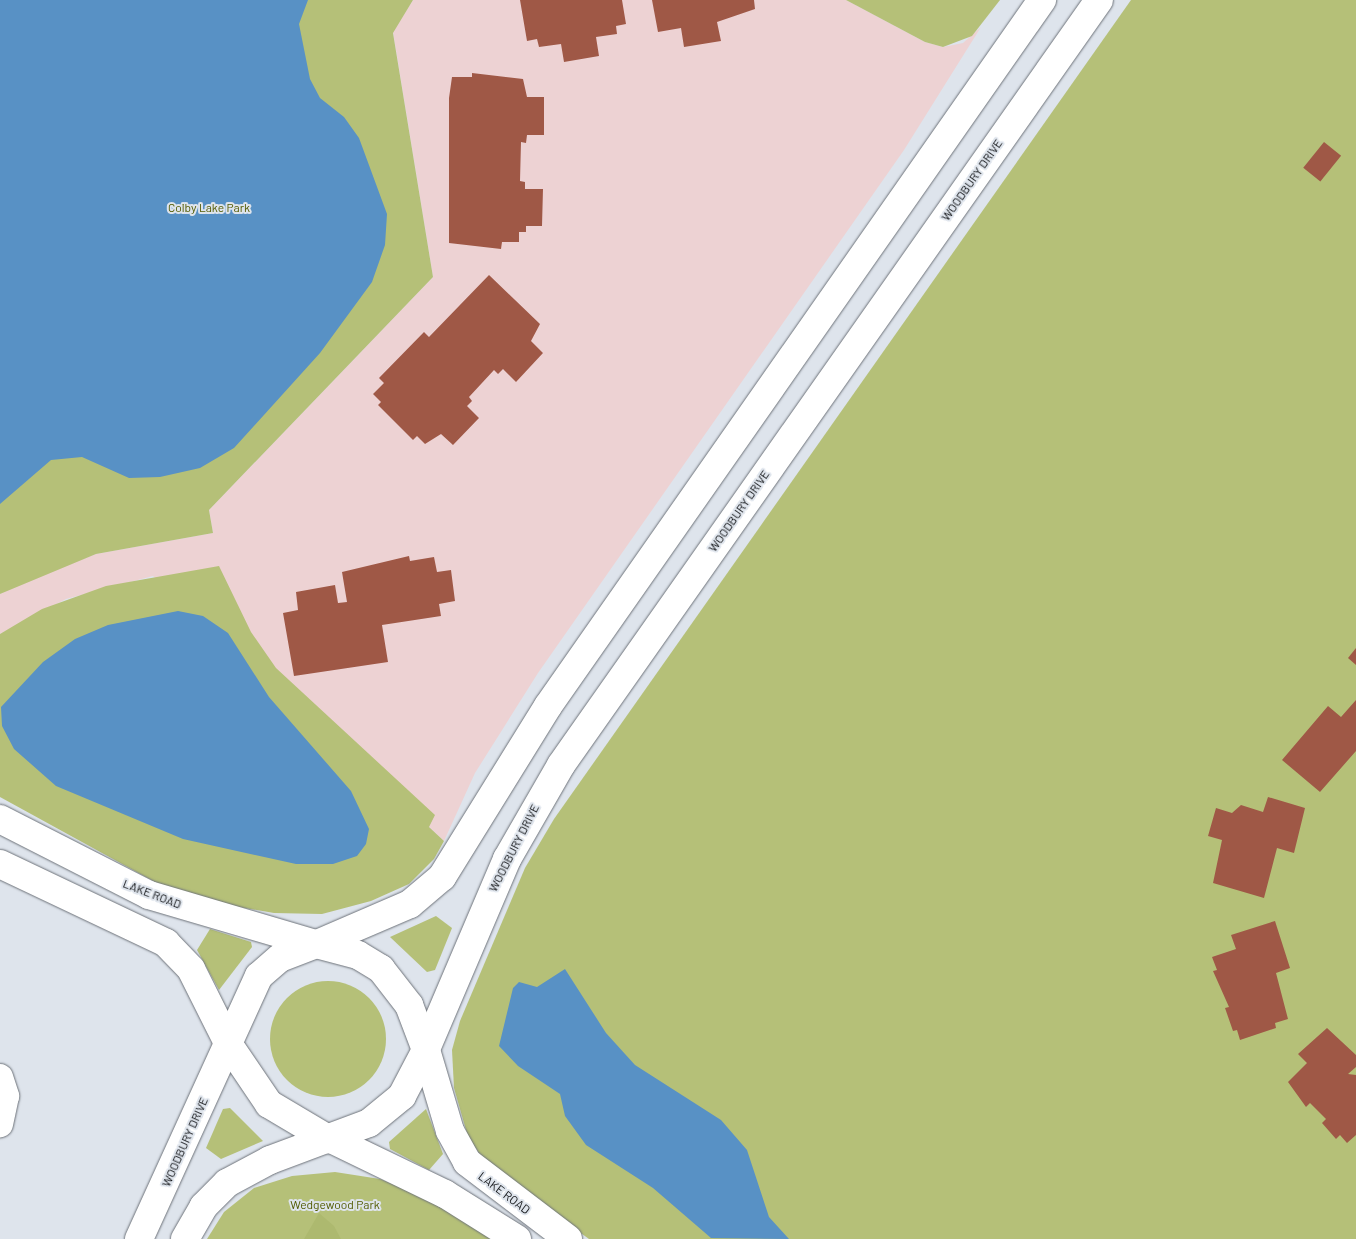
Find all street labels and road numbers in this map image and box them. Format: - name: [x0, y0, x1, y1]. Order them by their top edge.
- street label: WOODBURY DRIVE: [938, 136, 1006, 224]
- street label: WOODBURY DRIVE: [705, 467, 773, 555]
- street label: WOODBURY DRIVE: [486, 802, 542, 894]
- street label: LAKE ROAD: [121, 876, 183, 912]
- street label: WOODBURY DRIVE: [159, 1095, 211, 1189]
- street label: LAKE ROAD: [475, 1169, 533, 1217]

